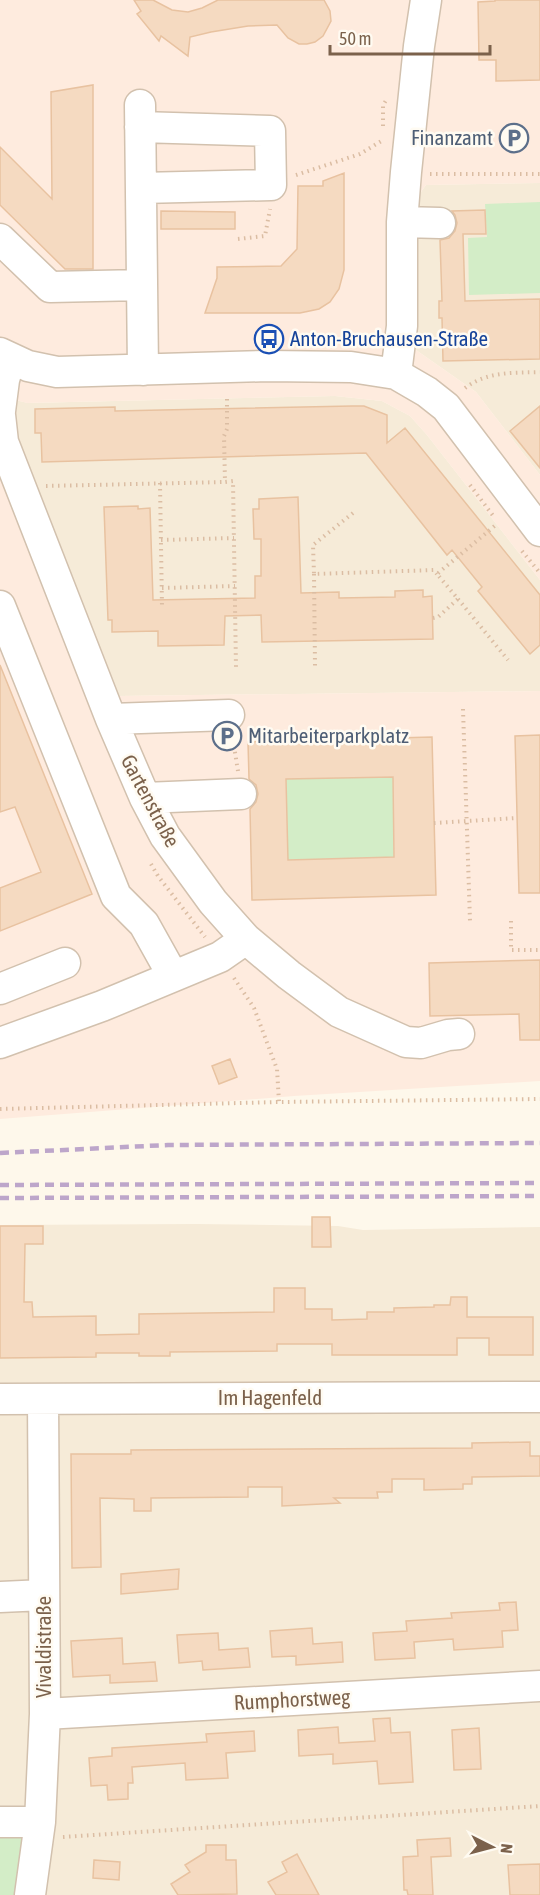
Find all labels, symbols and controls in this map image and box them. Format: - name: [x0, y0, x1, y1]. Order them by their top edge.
- scale bar: [330, 18, 490, 56]
- text: 50 m: [339, 28, 371, 49]
- parking icon: Finanzamt: [498, 122, 530, 154]
- place label: Finanzamt: [411, 125, 493, 149]
- bus stop icon: Anton-Bruchausen-Straße: [253, 323, 285, 355]
- place label: Anton-Bruchausen-Straße: [290, 326, 488, 350]
- parking icon: Mitarbeiterparkplatz: [211, 720, 243, 752]
- place label: Mitarbeiterparkplatz: [248, 723, 409, 747]
- street label: Gartenstraße: [117, 750, 185, 851]
- street label: Im Hagenfeld: [218, 1385, 322, 1409]
- street label: Vivaldistraße: [31, 1596, 55, 1698]
- street label: Rumphorstweg: [233, 1684, 351, 1714]
- north arrow: [462, 1817, 522, 1877]
- text: N: [497, 1843, 516, 1854]

